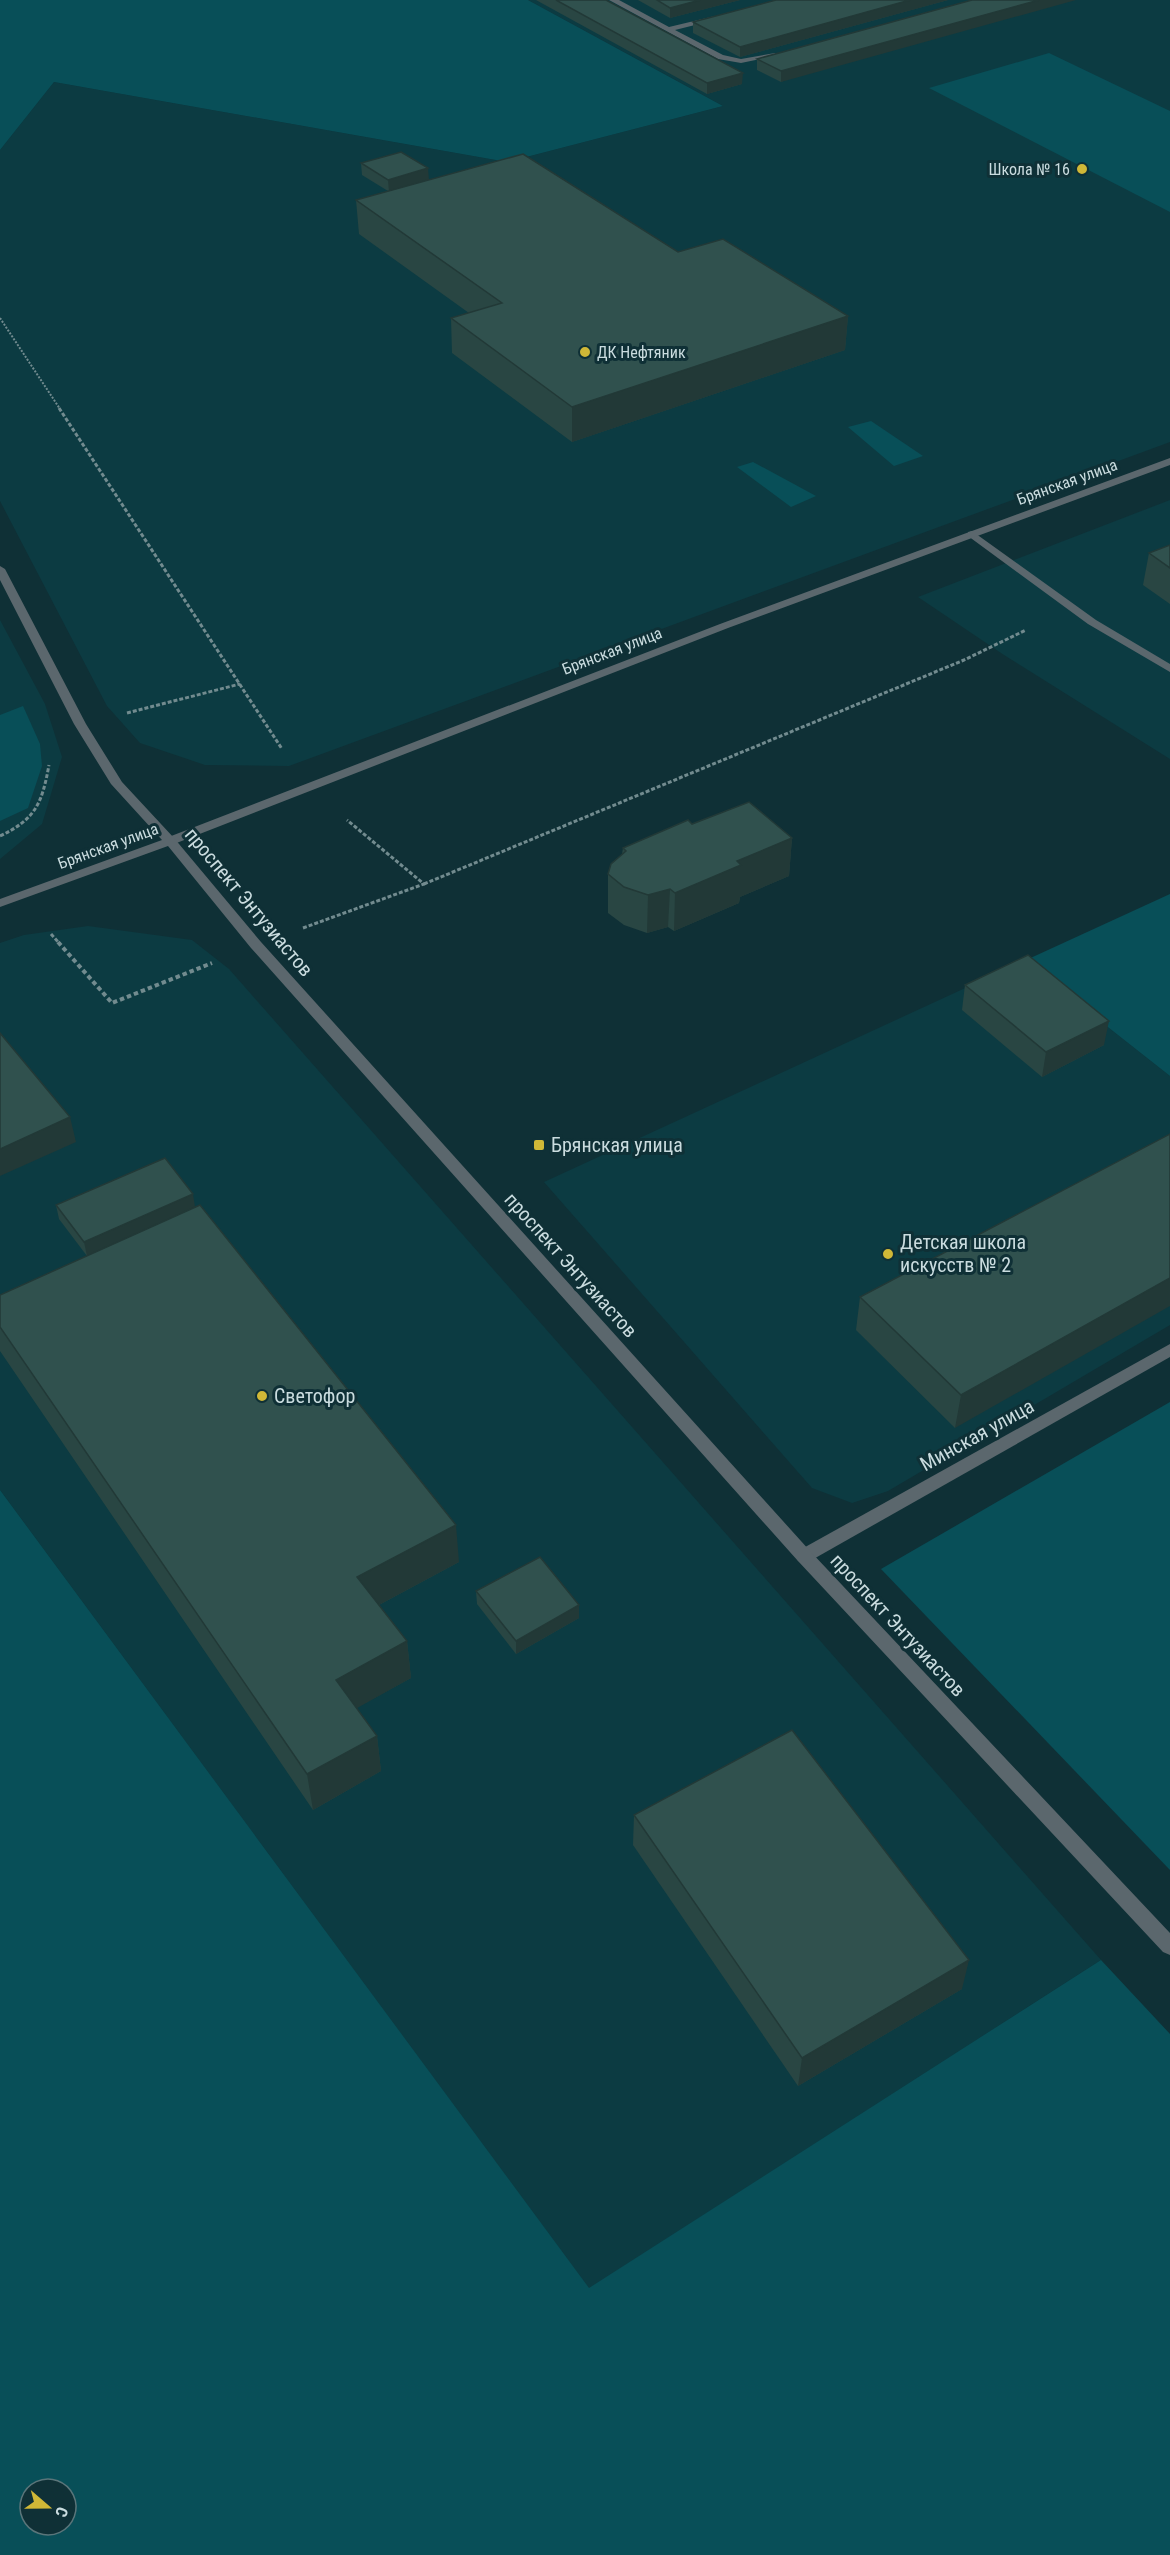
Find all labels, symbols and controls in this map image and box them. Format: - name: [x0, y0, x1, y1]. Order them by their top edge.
- place label: Школа № 16: [988, 160, 1070, 179]
- marker: Школа № 16: [1075, 162, 1089, 176]
- place label: ДК Нефтяник: [597, 343, 686, 362]
- marker: ДК Нефтяник: [578, 345, 592, 359]
- street label: Брянская улица: [1014, 455, 1120, 509]
- street label: Брянская улица: [559, 623, 665, 679]
- street label: Брянская улица: [55, 819, 161, 873]
- street label: проспект Энтузиастов: [180, 823, 318, 981]
- place label: Брянская улица: [551, 1133, 683, 1157]
- marker: Брянская улица: [532, 1138, 546, 1152]
- street label: проспект Энтузиастов: [500, 1188, 642, 1342]
- place label: Детская школа искусств № 2: [900, 1230, 1026, 1277]
- marker: Детская школа искусств № 2: [881, 1247, 895, 1261]
- place label: Светофор: [274, 1384, 355, 1408]
- marker: Светофор: [255, 1389, 269, 1403]
- street label: Минская улица: [916, 1394, 1038, 1476]
- street label: проспект Энтузиастов: [826, 1549, 970, 1701]
- north arrow: [18, 2477, 78, 2537]
- text: С: [51, 2504, 72, 2519]

